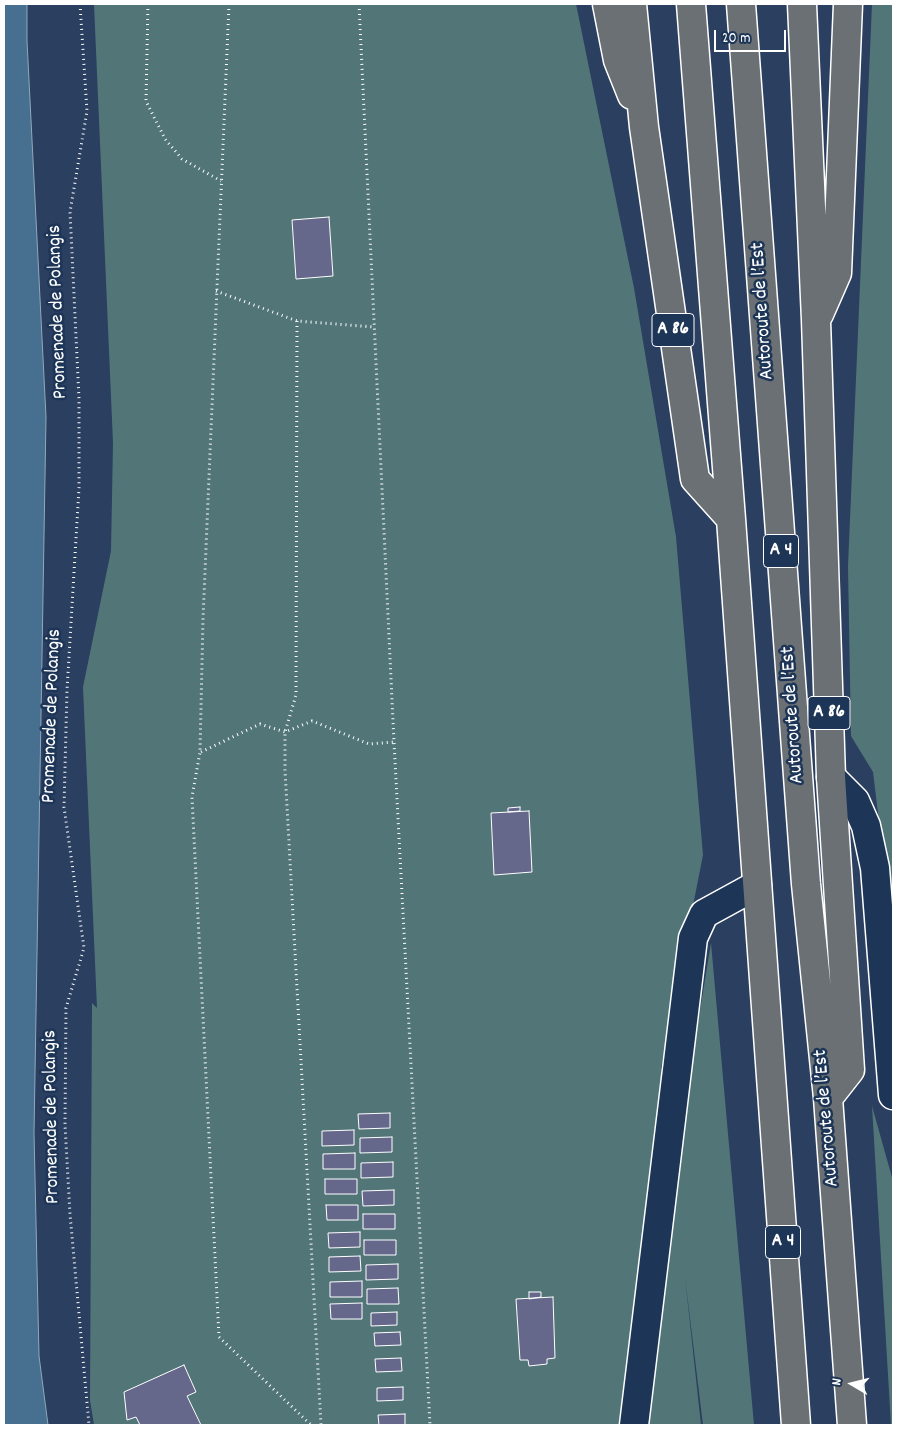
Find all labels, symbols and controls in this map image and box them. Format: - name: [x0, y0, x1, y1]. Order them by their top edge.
- scale bar: [717, 20, 790, 52]
- text: 20 m: [722, 28, 750, 50]
- street label: Promenade de Polangis: [44, 224, 74, 400]
- street label: Autoroute de l’Est: [747, 241, 781, 381]
- road number: A 86: [652, 314, 694, 346]
- road number: A 4: [764, 534, 798, 568]
- street label: Promenade de Polangis: [38, 628, 68, 804]
- street label: Autoroute de l’Est: [777, 645, 811, 785]
- road number: A 86: [808, 696, 850, 730]
- street label: Promenade de Polangis: [39, 1030, 67, 1204]
- street label: Autoroute de l’Est: [810, 1048, 846, 1188]
- road number: A 4: [766, 1226, 800, 1258]
- north arrow: [827, 1359, 877, 1409]
- text: N: [827, 1377, 848, 1387]

